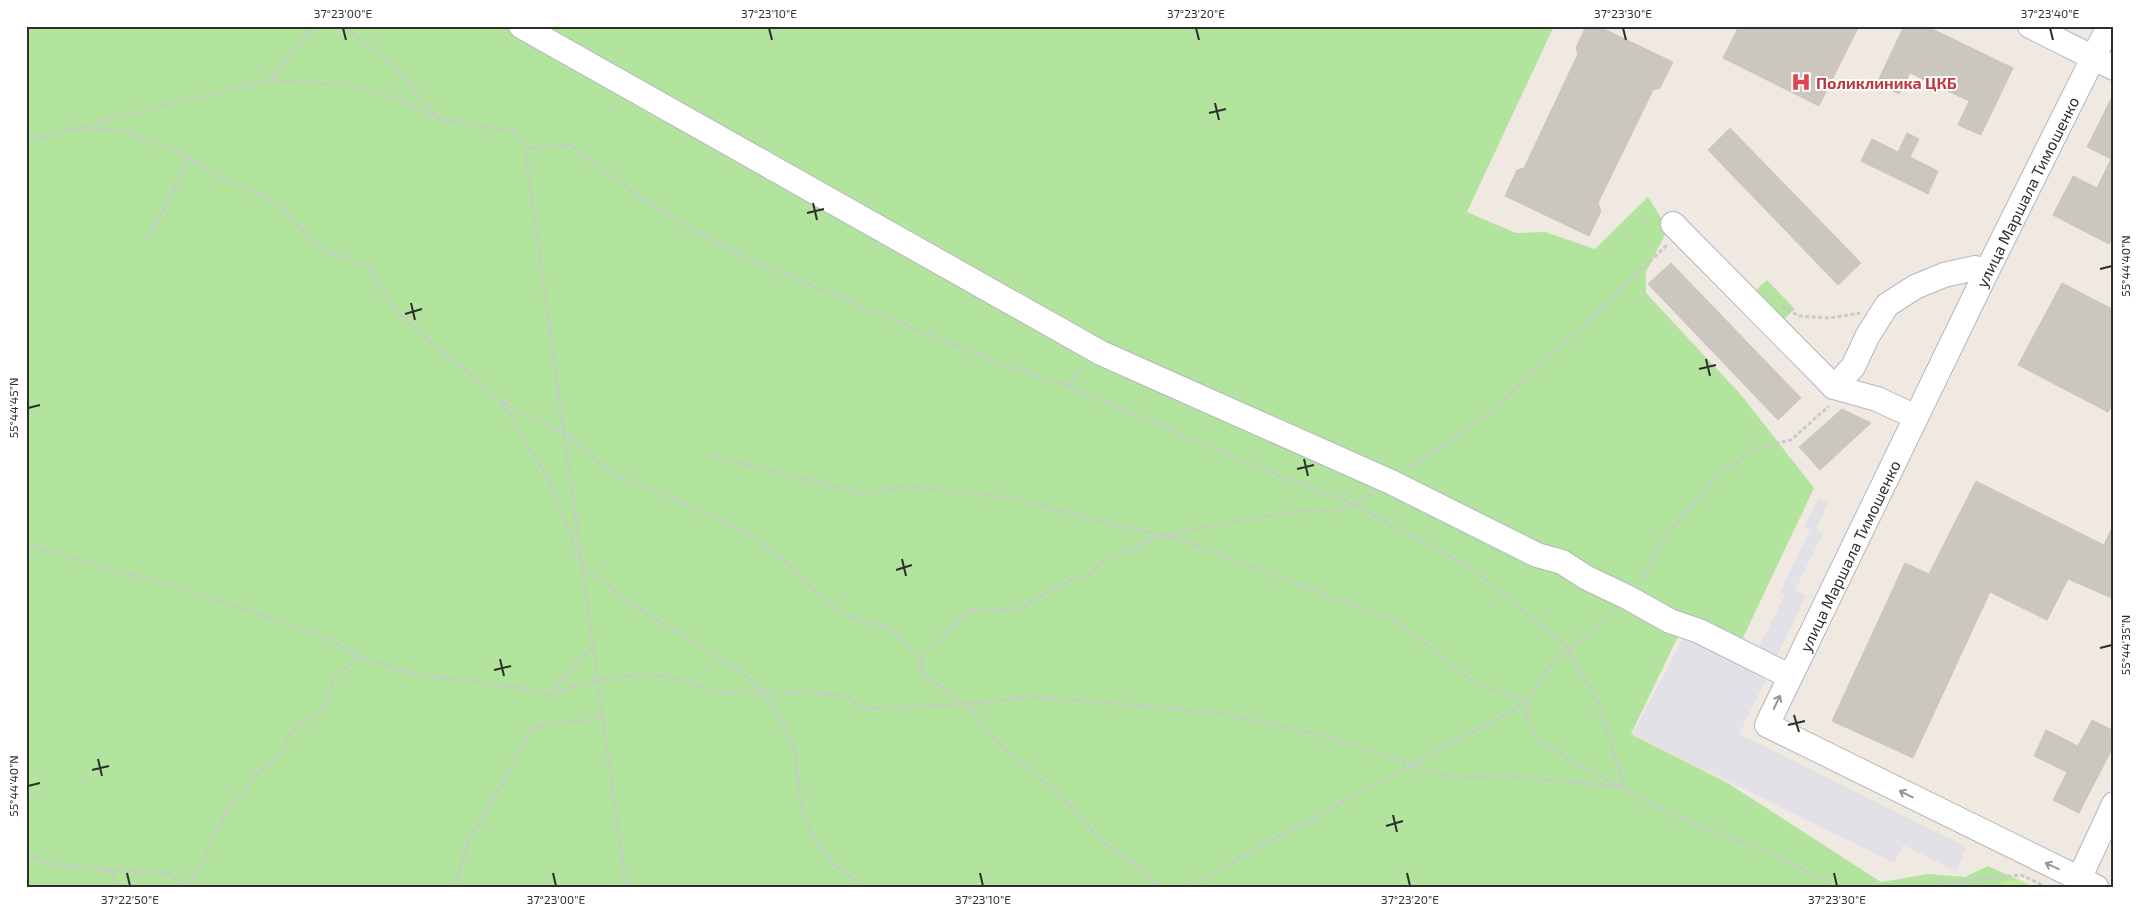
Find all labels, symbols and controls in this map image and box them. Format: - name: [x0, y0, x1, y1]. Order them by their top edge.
- text: 37°23'00"E: [314, 6, 373, 20]
- text: 37°23'10"E: [741, 6, 797, 20]
- text: 37°23'20"E: [1167, 6, 1225, 20]
- text: 37°23'30"E: [1594, 6, 1652, 20]
- text: 37°23'40"E: [2021, 6, 2079, 20]
- hospital icon: Поликлиника ЦКБ: [1790, 71, 1812, 93]
- place label: Поликлиника ЦКБ: [1816, 73, 1957, 92]
- street label: улица Маршала Тимошенко: [1971, 93, 2082, 290]
- text: 55°44'40"N: [2118, 235, 2132, 297]
- text: 55°44'45"N: [6, 378, 20, 438]
- street label: улица Маршала Тимошенко: [1795, 457, 1904, 655]
- text: 55°44'35"N: [2118, 615, 2132, 675]
- one-way arrow: [1773, 695, 1783, 710]
- text: 55°44'40"N: [6, 755, 20, 817]
- one-way arrow: [1899, 789, 1914, 798]
- one-way arrow: [2045, 860, 2060, 870]
- text: 37°22'50"E: [101, 892, 159, 906]
- text: 37°23'00"E: [527, 892, 586, 906]
- text: 37°23'10"E: [955, 892, 1011, 906]
- text: 37°23'20"E: [1381, 892, 1439, 906]
- text: 37°23'30"E: [1808, 892, 1866, 906]

